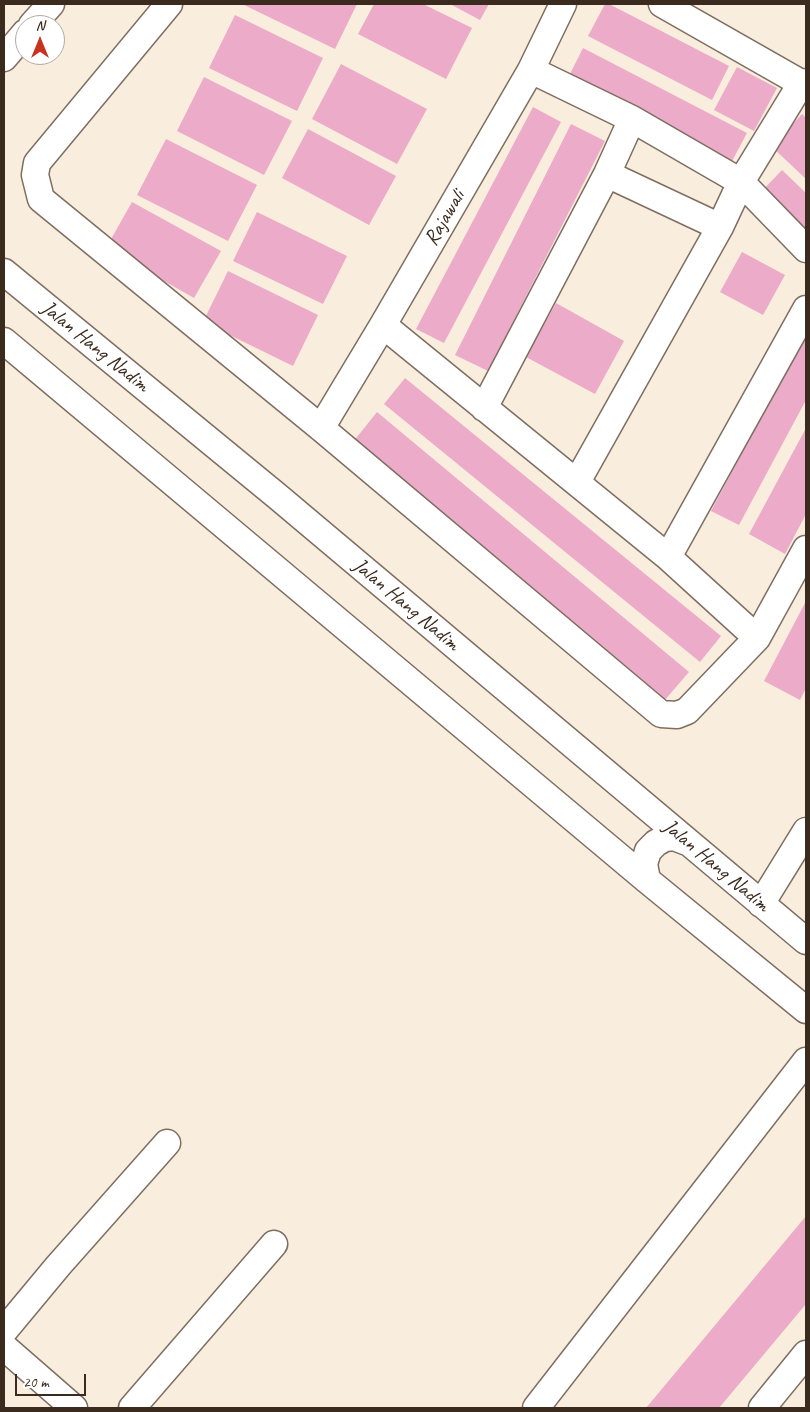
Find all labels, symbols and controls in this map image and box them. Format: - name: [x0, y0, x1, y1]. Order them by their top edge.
- north arrow: [15, 15, 65, 65]
- text: N: [36, 17, 44, 34]
- street label: Rajawali: [419, 186, 471, 250]
- street label: Jalan Hang Nadim: [36, 296, 154, 398]
- street label: Jalan Hang Nadim: [347, 553, 465, 657]
- street label: Jalan Hang Nadim: [657, 814, 775, 918]
- scale bar: [18, 1364, 89, 1396]
- text: 20 m: [23, 1373, 49, 1392]

